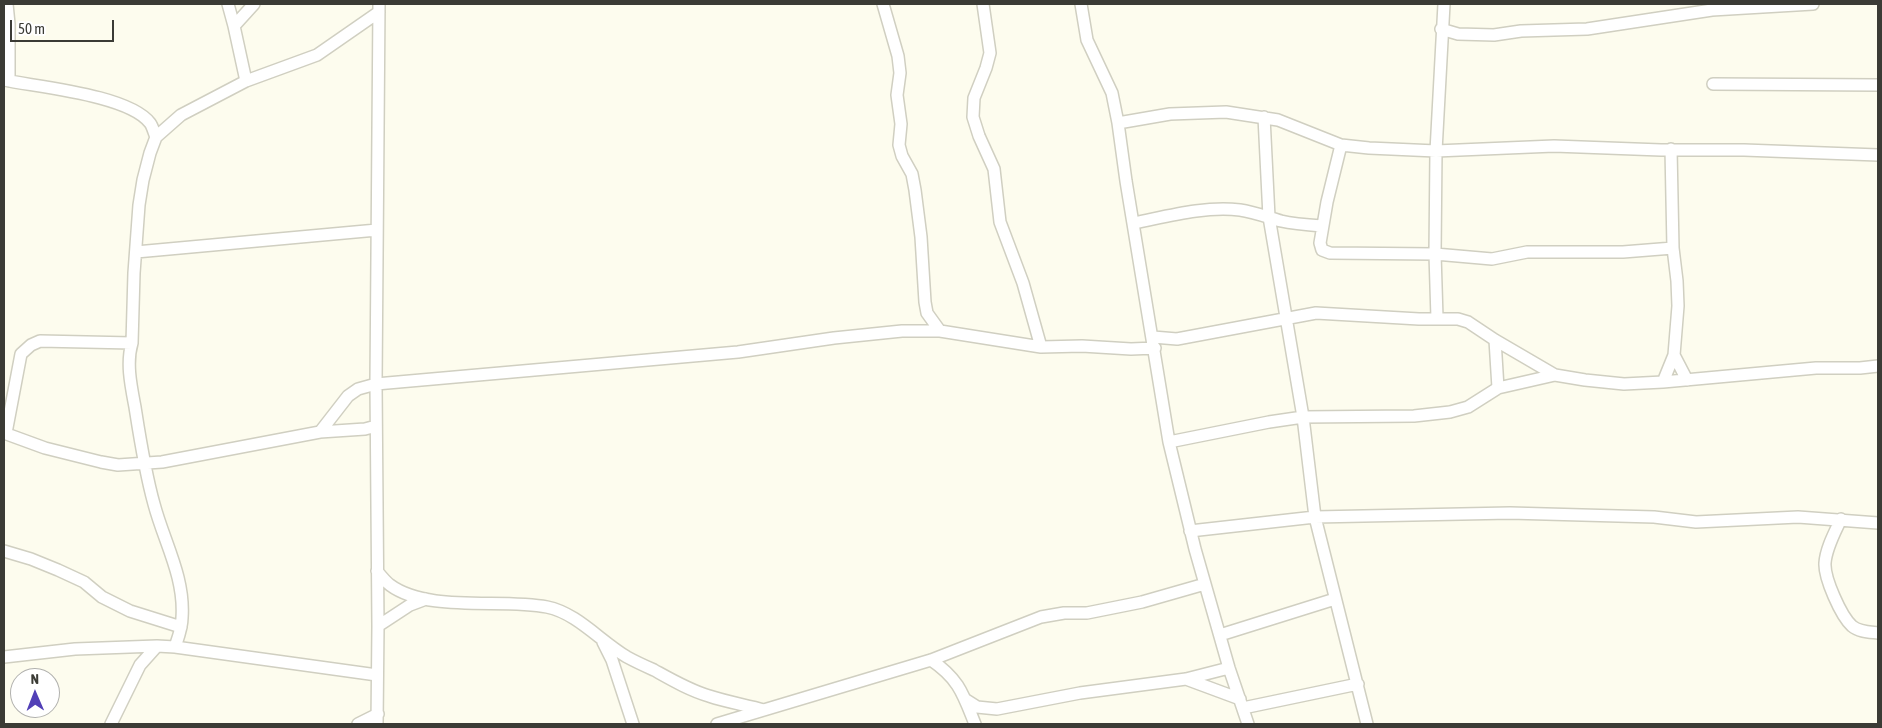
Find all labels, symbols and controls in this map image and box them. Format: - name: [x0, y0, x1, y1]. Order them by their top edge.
- scale bar: [12, 10, 116, 42]
- text: 50 m: [18, 20, 45, 37]
- north arrow: [10, 668, 60, 718]
- text: N: [30, 671, 39, 687]

